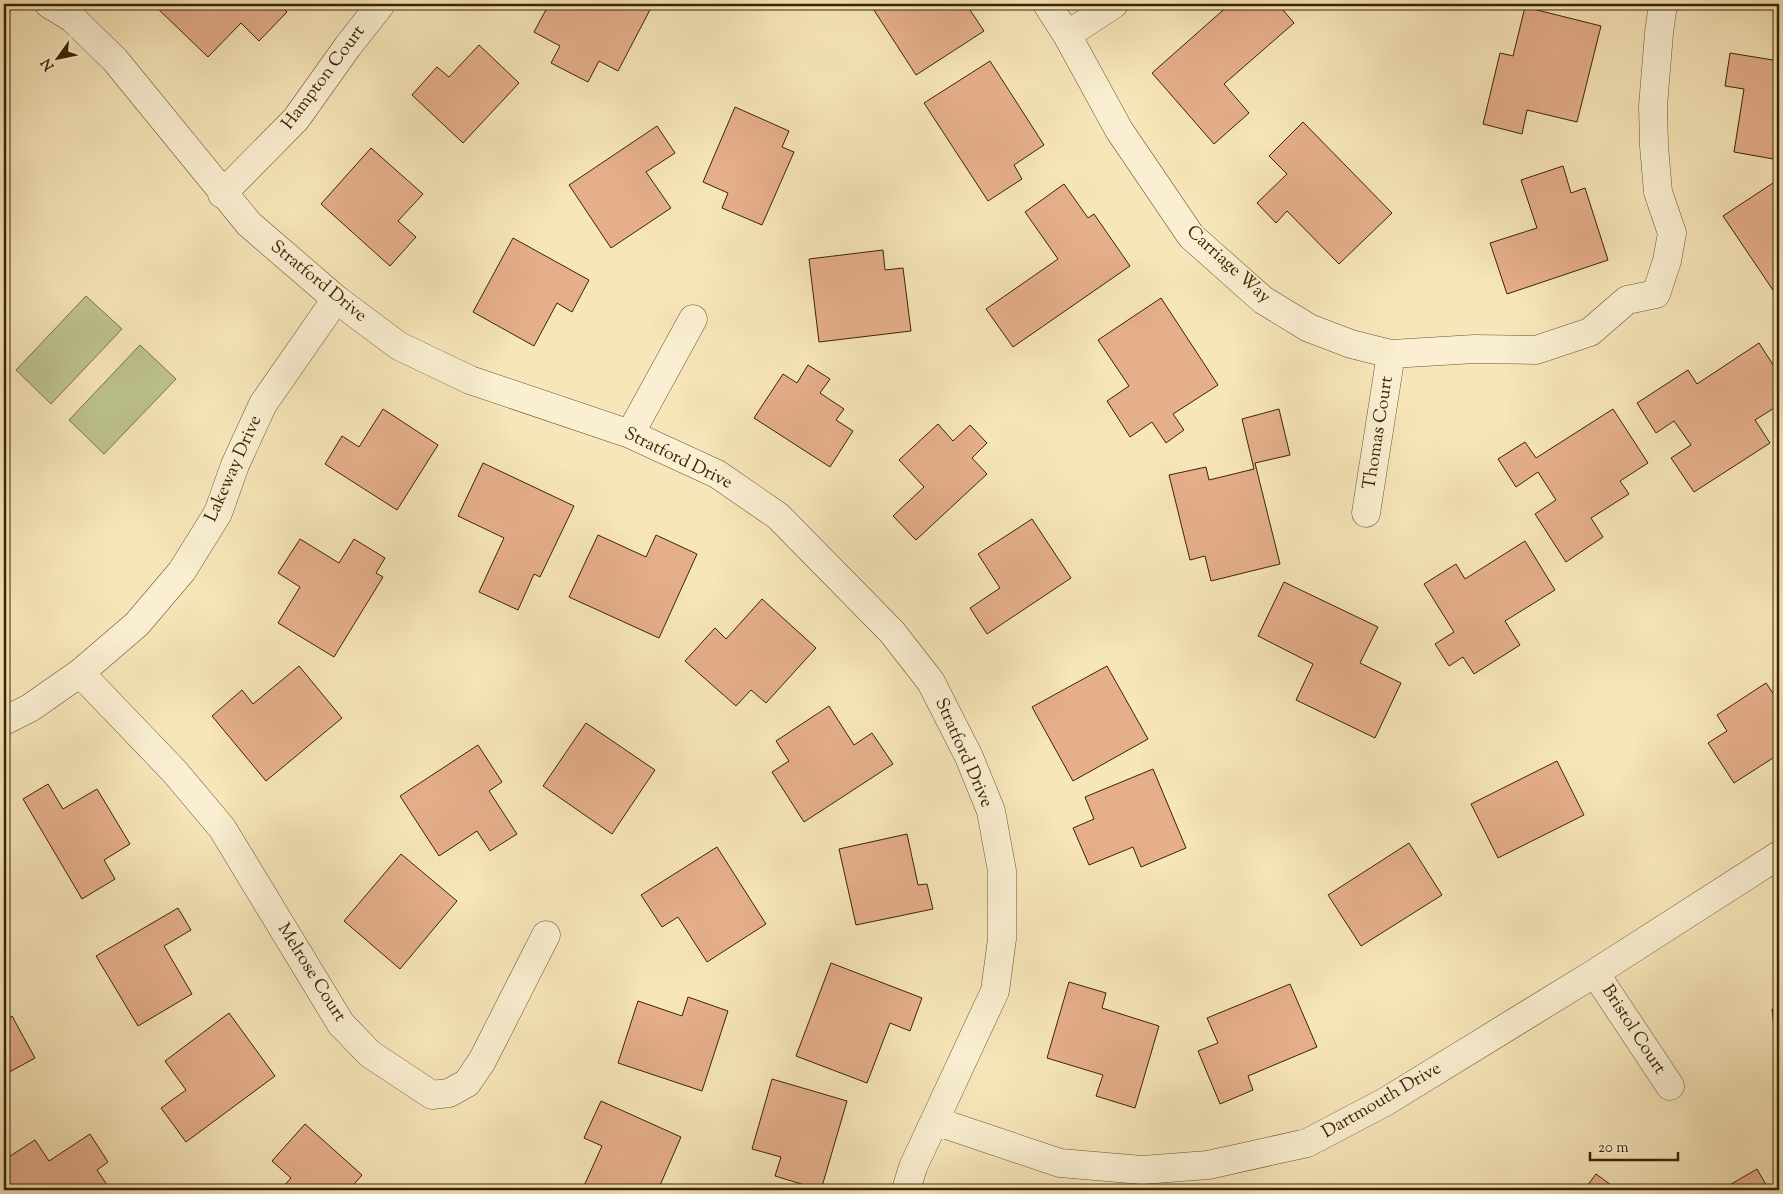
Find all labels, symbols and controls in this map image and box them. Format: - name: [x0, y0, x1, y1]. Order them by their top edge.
- street label: Hampton Court: [276, 20, 372, 136]
- north arrow: [32, 32, 82, 82]
- text: N: [37, 54, 60, 74]
- street label: Carriage Way: [1180, 220, 1276, 310]
- street label: Stratford Drive: [264, 235, 372, 329]
- street label: Thomas Court: [1357, 375, 1401, 491]
- street label: Lakeway Drive: [199, 411, 269, 527]
- street label: Stratford Drive: [619, 422, 737, 496]
- street label: Stratford Drive: [927, 694, 999, 812]
- street label: Melrose Court: [270, 918, 352, 1028]
- street label: Bristol Court: [1594, 980, 1672, 1080]
- street label: Dartmouth Drive: [1317, 1056, 1447, 1146]
- scale bar: [1590, 1129, 1678, 1161]
- text: 20 m: [1598, 1138, 1629, 1159]

